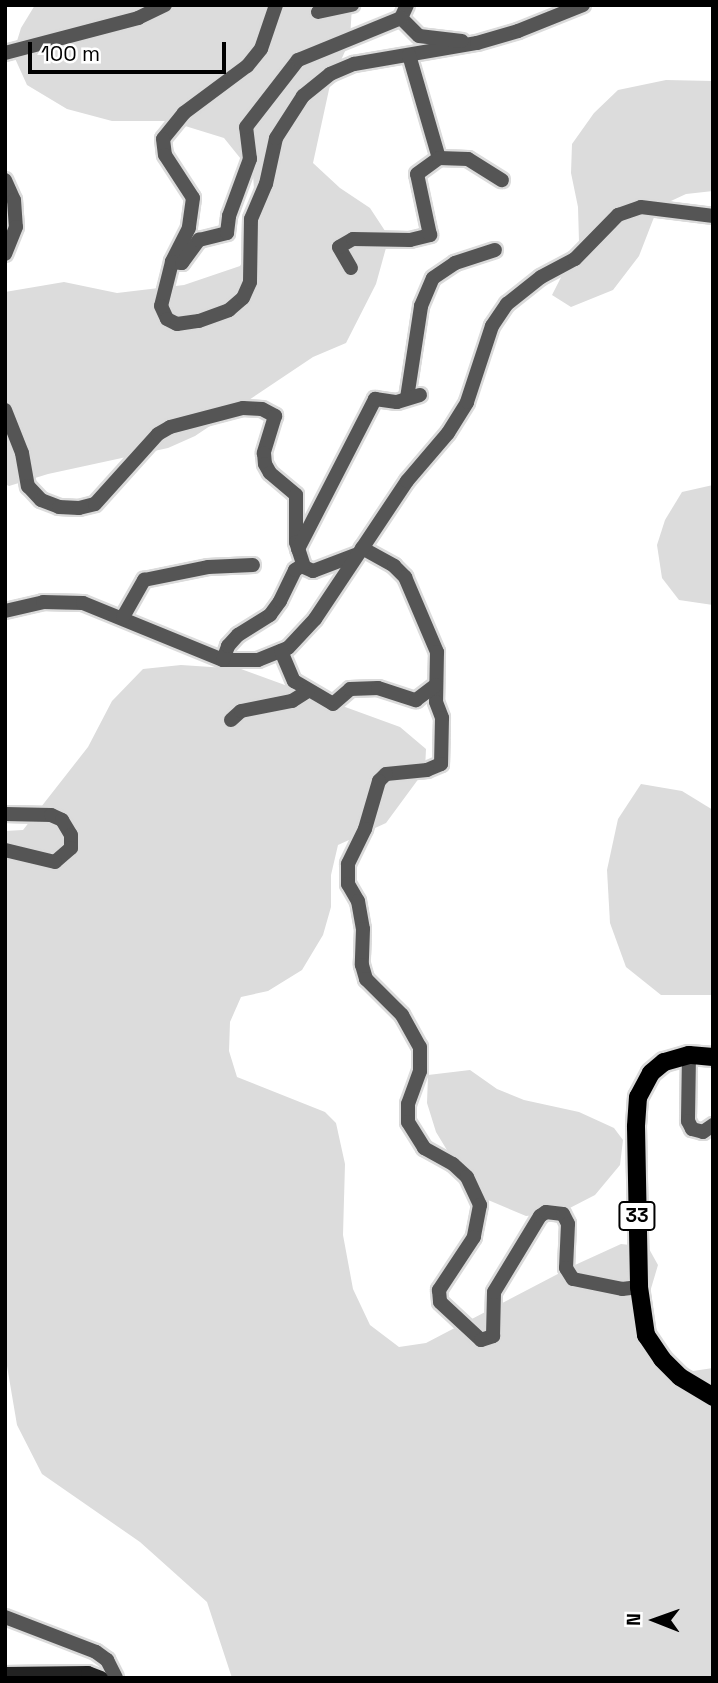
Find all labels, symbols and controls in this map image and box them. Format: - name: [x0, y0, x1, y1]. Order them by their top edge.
- scale bar: [32, 28, 229, 72]
- text: 100 m: [41, 40, 100, 67]
- road number: 33: [618, 1200, 656, 1232]
- north arrow: [620, 1585, 690, 1655]
- text: N: [621, 1613, 646, 1626]

